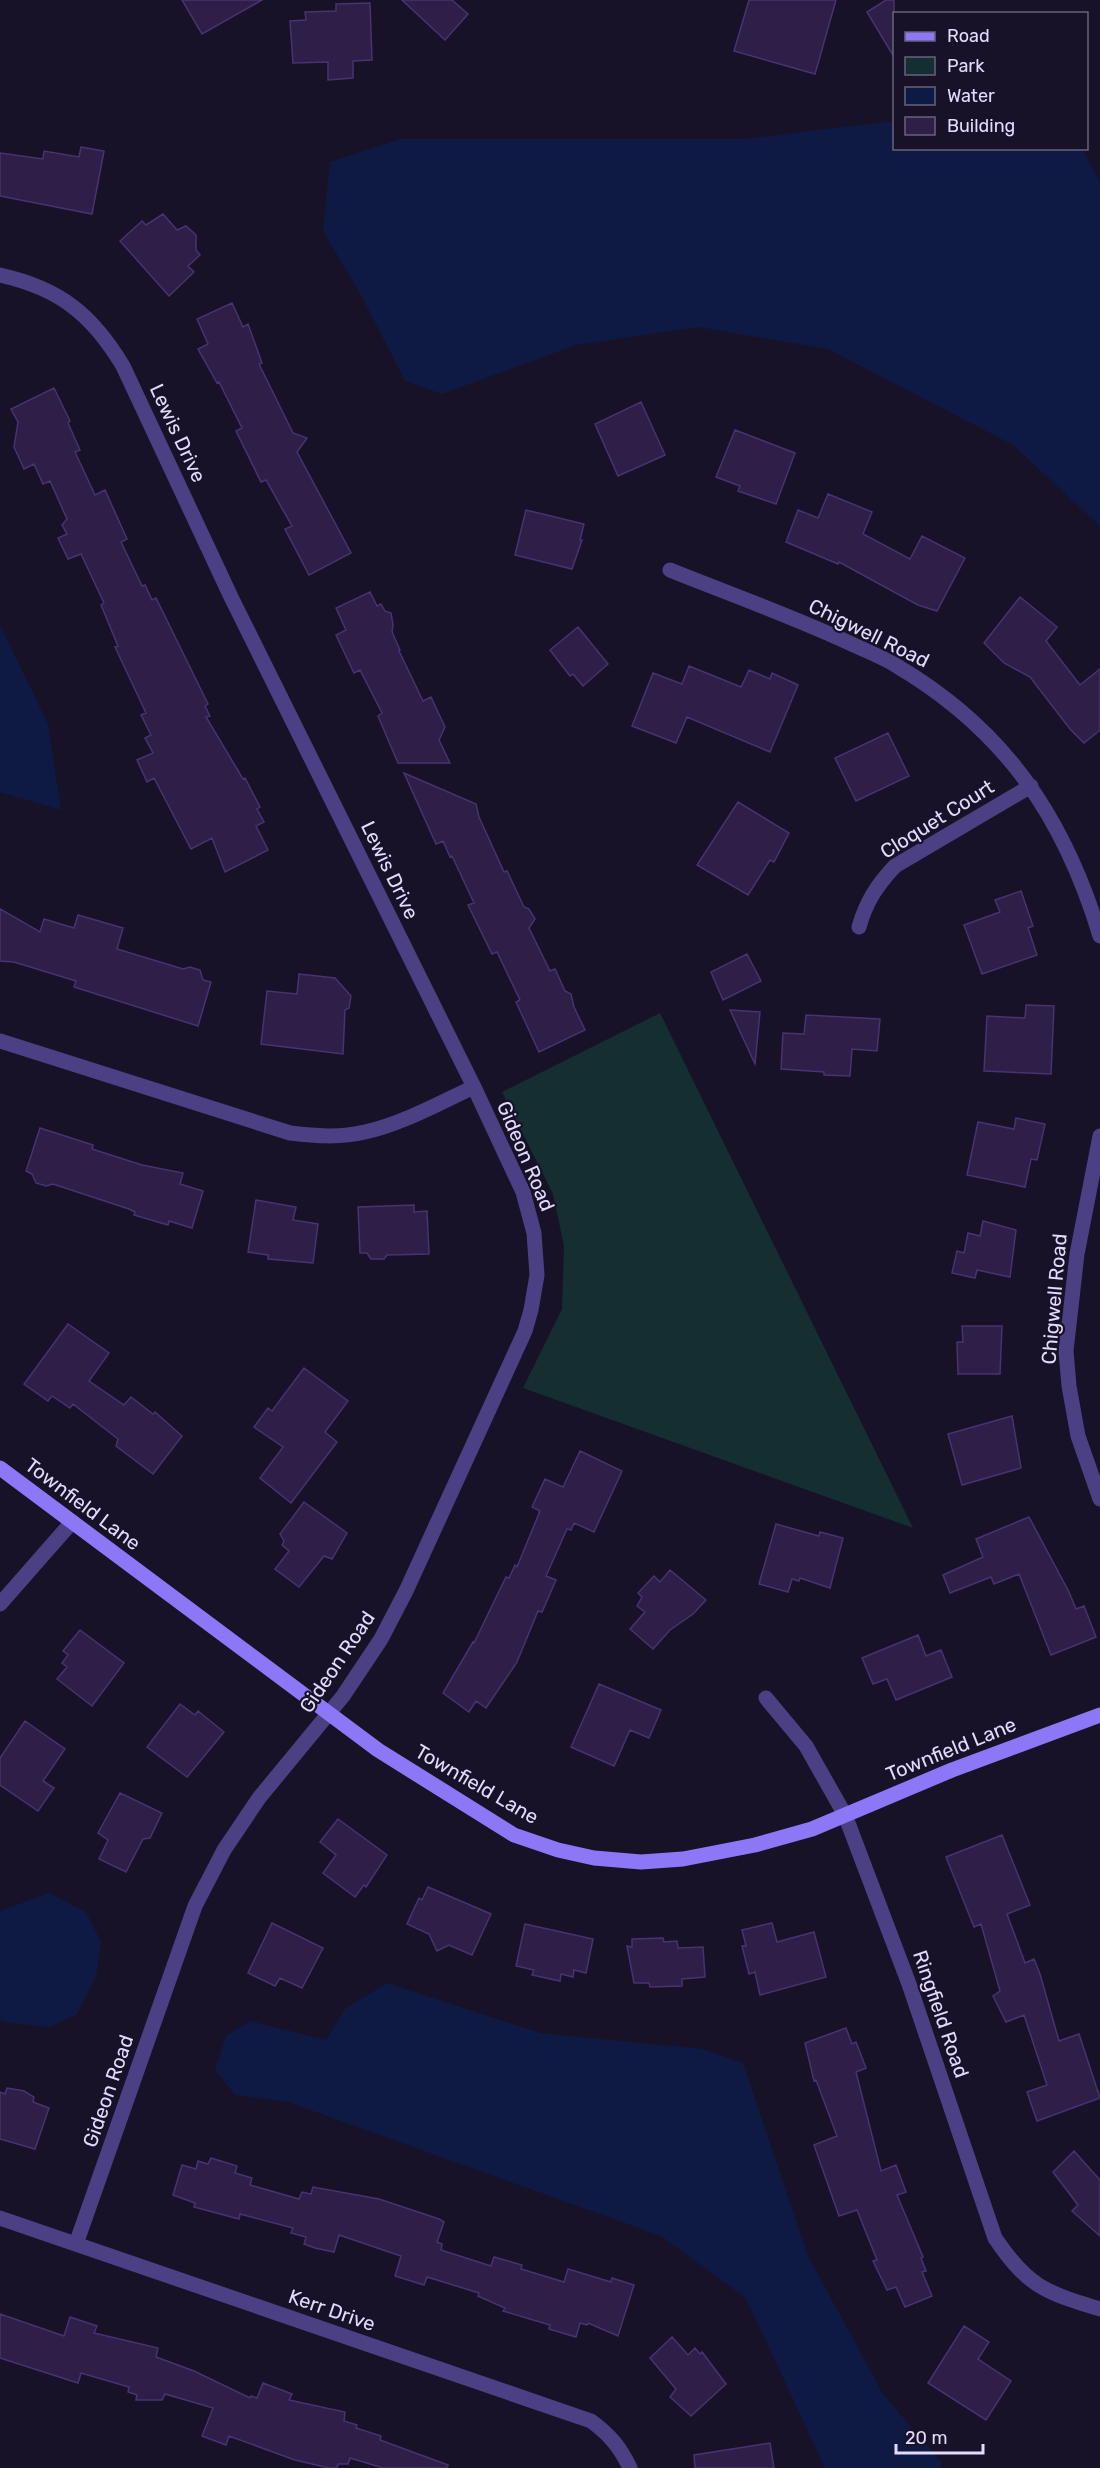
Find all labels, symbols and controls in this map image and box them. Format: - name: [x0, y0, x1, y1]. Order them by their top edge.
- legend: [893, 12, 1088, 150]
- text: Road: [947, 25, 990, 47]
- text: Park: [947, 55, 985, 77]
- text: Water: [947, 85, 995, 107]
- text: Building: [947, 115, 1015, 137]
- street label: Lewis Drive: [145, 380, 211, 486]
- street label: Chigwell Road: [805, 593, 933, 673]
- street label: Cloquet Court: [876, 774, 999, 864]
- street label: Lewis Drive: [356, 817, 424, 923]
- street label: Gideon Road: [492, 1097, 560, 1215]
- street label: Chigwell Road: [1036, 1233, 1072, 1365]
- street label: Townfield Lane: [21, 1453, 145, 1555]
- street label: Gideon Road: [294, 1607, 380, 1717]
- street label: Townfield Lane: [882, 1712, 1020, 1786]
- street label: Townfield Lane: [411, 1739, 543, 1829]
- street label: Ringfield Road: [908, 1947, 974, 2081]
- street label: Gideon Road: [78, 2032, 138, 2150]
- street label: Kerr Drive: [285, 2284, 379, 2336]
- scale bar: [896, 2417, 983, 2455]
- text: 20 m: [905, 2427, 947, 2449]

